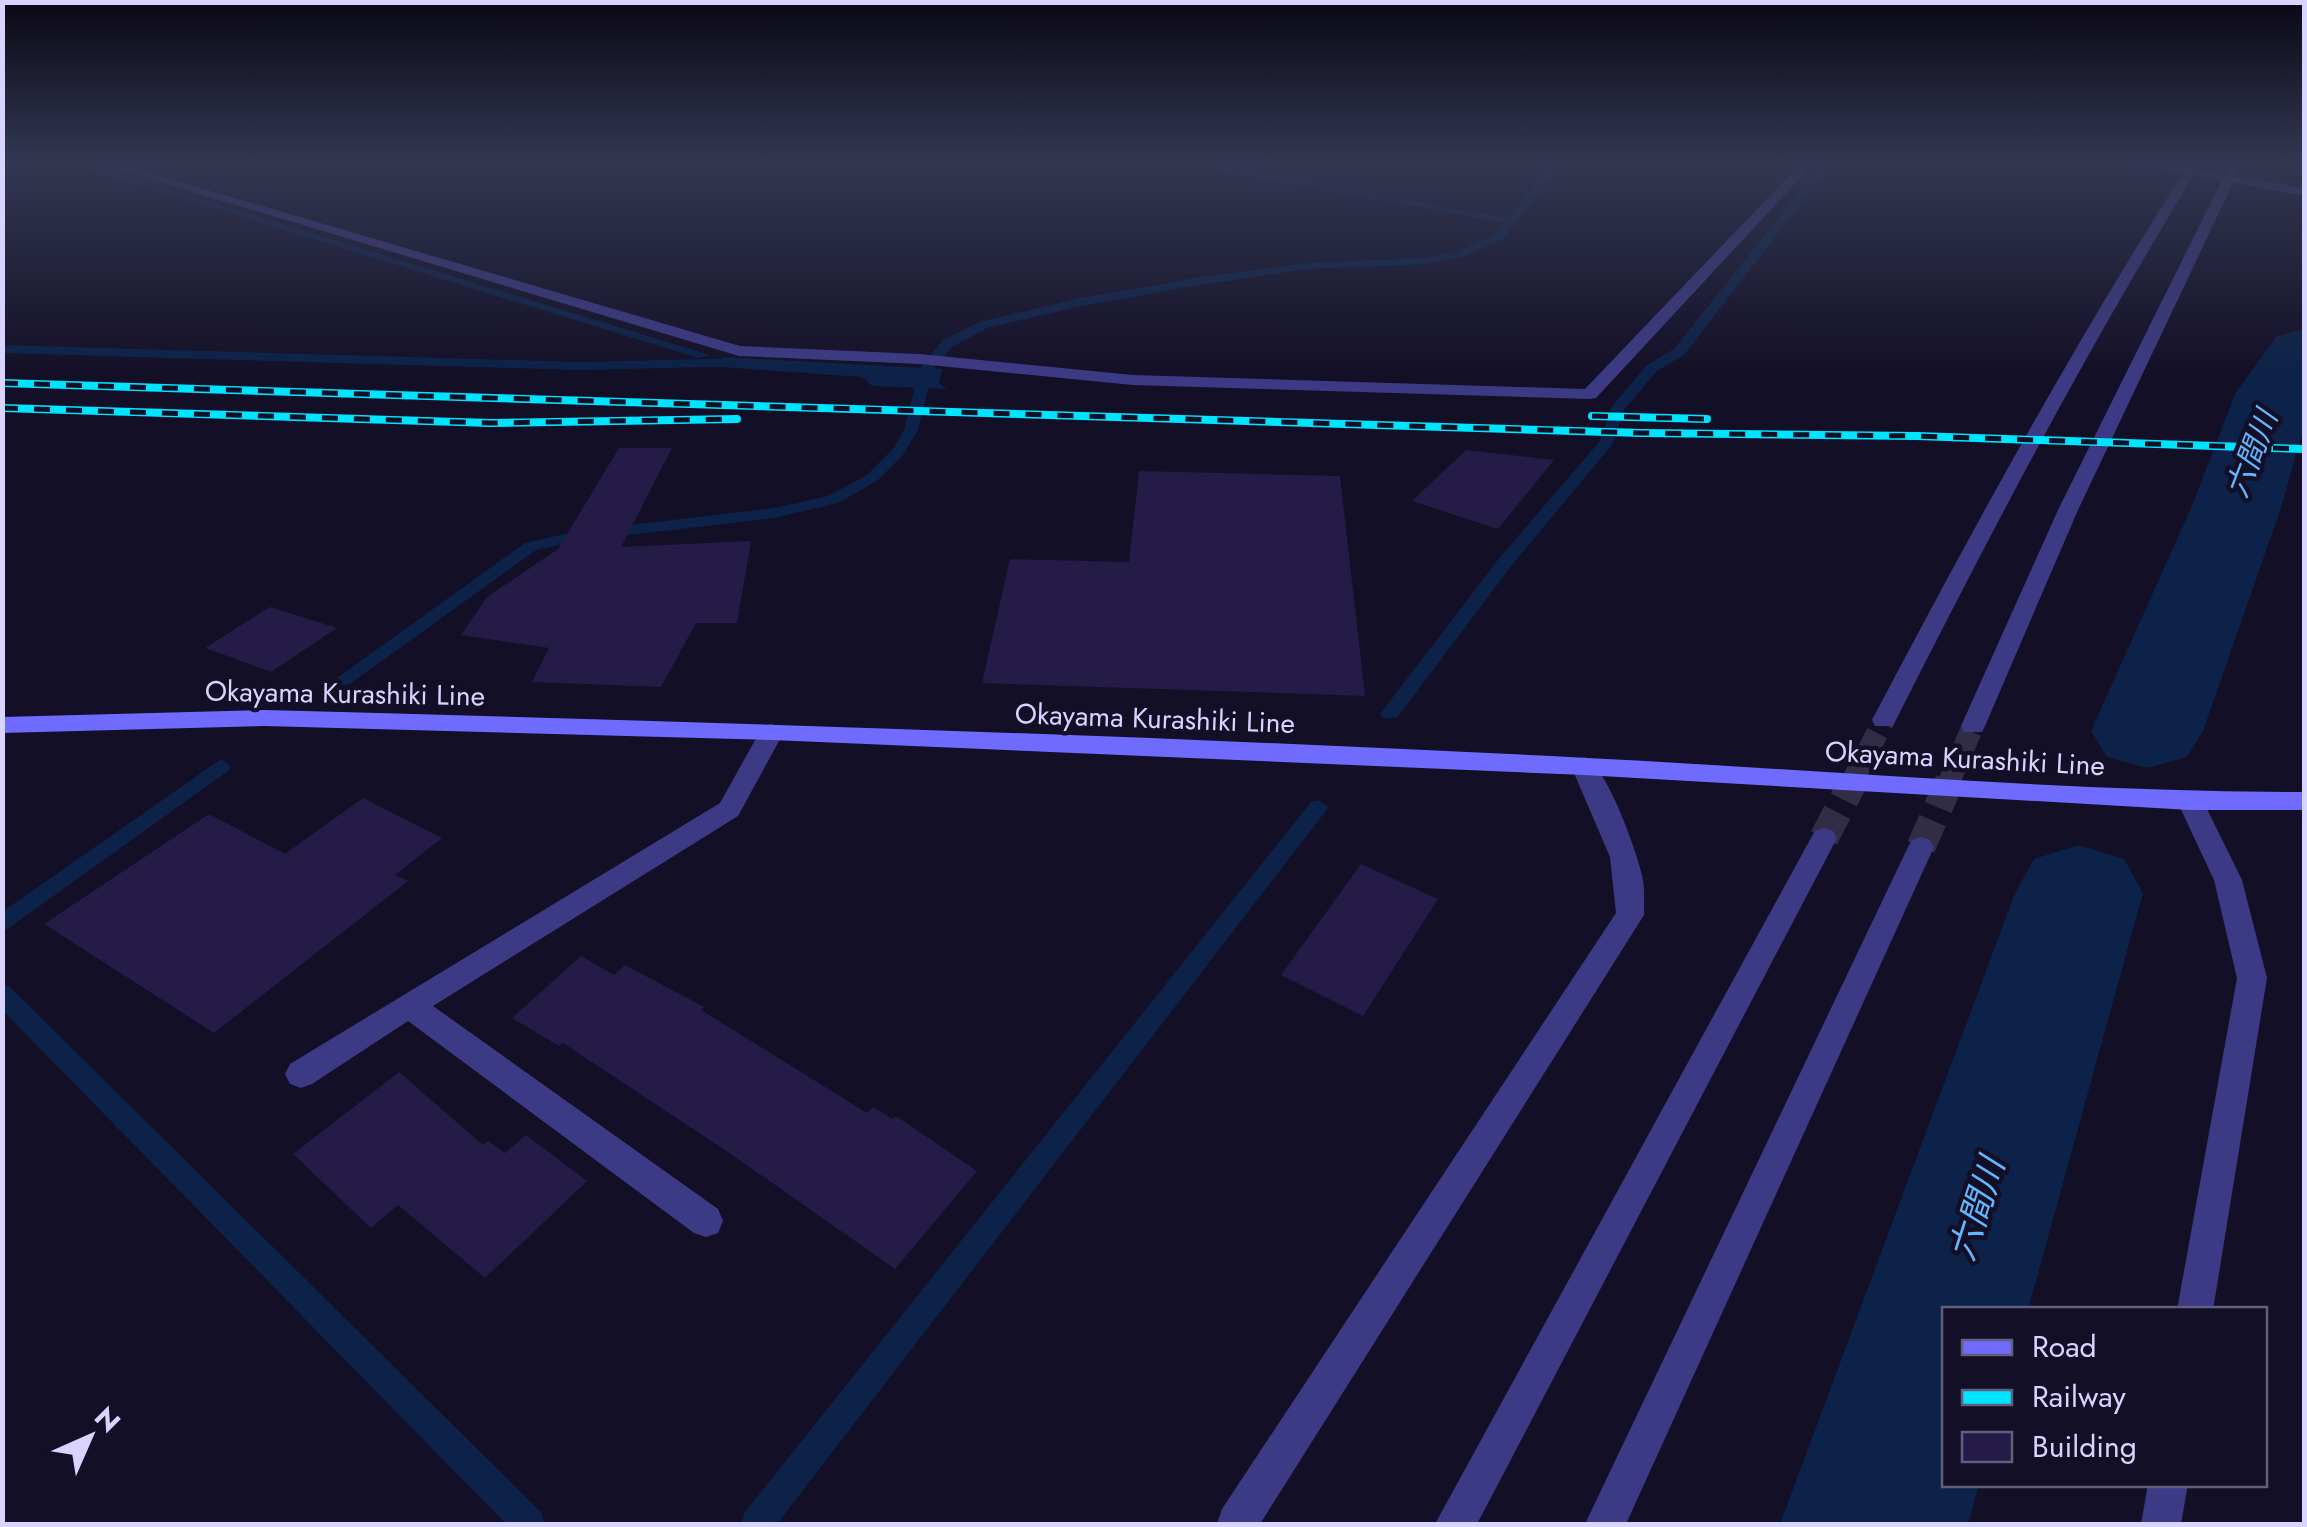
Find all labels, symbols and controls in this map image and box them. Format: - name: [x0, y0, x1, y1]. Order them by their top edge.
- water label: 六間川: [2215, 401, 2289, 504]
- street label: Okayama Kurashiki Line: [205, 671, 485, 716]
- street label: Okayama Kurashiki Line: [1014, 693, 1296, 744]
- street label: Okayama Kurashiki Line: [1824, 731, 2106, 786]
- water label: 六間川: [1937, 1148, 2018, 1267]
- legend: [1942, 1307, 2267, 1487]
- text: Road: [2032, 1325, 2097, 1368]
- text: Railway: [2032, 1375, 2127, 1418]
- north arrow: [40, 1387, 140, 1487]
- text: N: [85, 1397, 130, 1442]
- text: Building: [2032, 1425, 2137, 1468]

